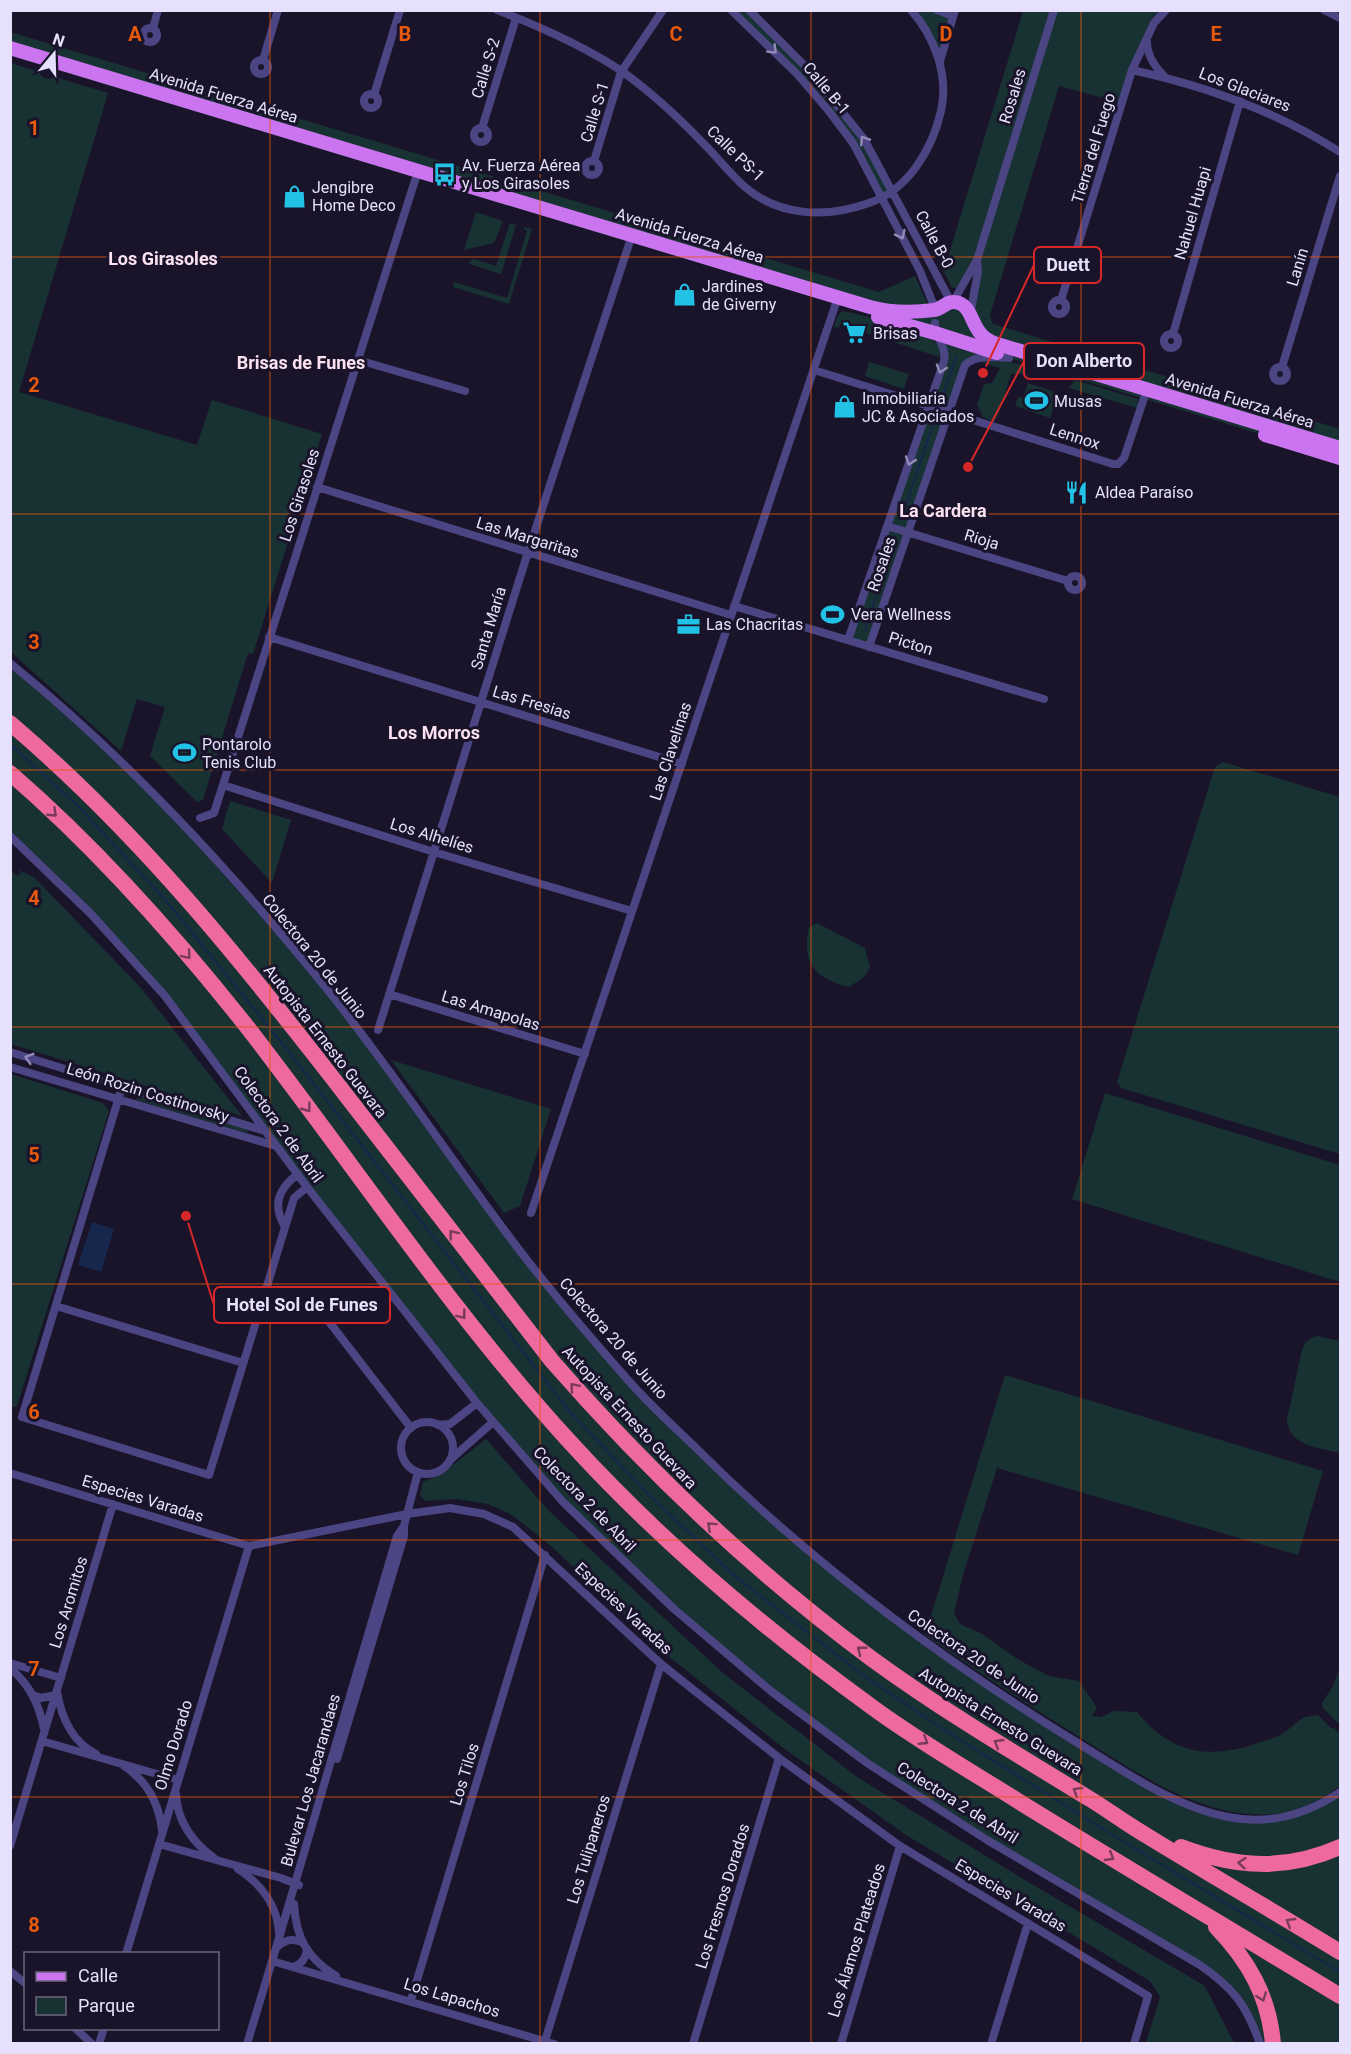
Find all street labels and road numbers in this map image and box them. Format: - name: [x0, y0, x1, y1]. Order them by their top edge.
- street label: Calle S-2: [467, 36, 504, 101]
- street label: Calle B-1: [799, 58, 854, 118]
- street label: Los Glaciares: [1196, 63, 1293, 116]
- street label: Avenida Fuerza Aérea: [147, 64, 300, 127]
- street label: Rosales: [995, 66, 1030, 126]
- street label: Calle S-1: [576, 80, 613, 145]
- street label: Tierra del Fuego: [1068, 91, 1119, 206]
- street label: Calle PS-1: [703, 121, 768, 185]
- street label: Nahuel Huapi: [1170, 164, 1215, 262]
- street label: Avenida Fuerza Aérea: [613, 204, 766, 267]
- street label: Calle B-0: [911, 207, 958, 271]
- street label: Lanín: [1283, 246, 1312, 289]
- street label: Avenida Fuerza Aérea: [1163, 369, 1316, 432]
- street label: Lennox: [1047, 419, 1102, 454]
- street label: Los Girasoles: [276, 446, 323, 544]
- street label: Las Margaritas: [474, 513, 582, 562]
- street label: Rioja: [962, 525, 1002, 554]
- street label: Rosales: [863, 534, 900, 594]
- street label: Santa María: [467, 584, 510, 672]
- street label: Picton: [886, 628, 935, 659]
- street label: Las Fresias: [490, 682, 573, 723]
- street label: Las Clavelinas: [646, 700, 695, 803]
- street label: Los Alhelíes: [388, 814, 476, 857]
- street label: Colectora 20 de Junio: [258, 890, 371, 1023]
- street label: Autopista Ernesto Guevara: [260, 961, 391, 1122]
- street label: Las Amapolas: [439, 987, 542, 1034]
- street label: León Rozin Costinovsky: [64, 1059, 232, 1126]
- street label: Colectora 2 de Abril: [230, 1062, 327, 1186]
- street label: Colectora 20 de Junio: [556, 1274, 672, 1403]
- street label: Autopista Ernesto Guevara: [558, 1342, 701, 1493]
- street label: Colectora 2 de Abril: [529, 1443, 640, 1556]
- street label: Especies Varadas: [80, 1471, 206, 1526]
- street label: Los Aromitos: [45, 1554, 91, 1650]
- street label: Especies Varadas: [571, 1558, 676, 1658]
- street label: Colectora 20 de Junio: [904, 1605, 1043, 1708]
- street label: Autopista Ernesto Guevara: [916, 1663, 1086, 1780]
- street label: Bulevar Los Jacarandaes: [277, 1692, 344, 1869]
- street label: Olmo Dorado: [151, 1698, 196, 1793]
- street label: Los Tilos: [446, 1741, 483, 1808]
- street label: Colectora 2 de Abril: [894, 1757, 1022, 1847]
- street label: Los Tulipaneros: [563, 1792, 614, 1906]
- street label: Los Fresnos Dorados: [691, 1821, 754, 1971]
- street label: Especies Varadas: [952, 1855, 1070, 1936]
- street label: Los Álamos Plateados: [824, 1861, 889, 2019]
- street label: Los Lapachos: [401, 1974, 502, 2021]

